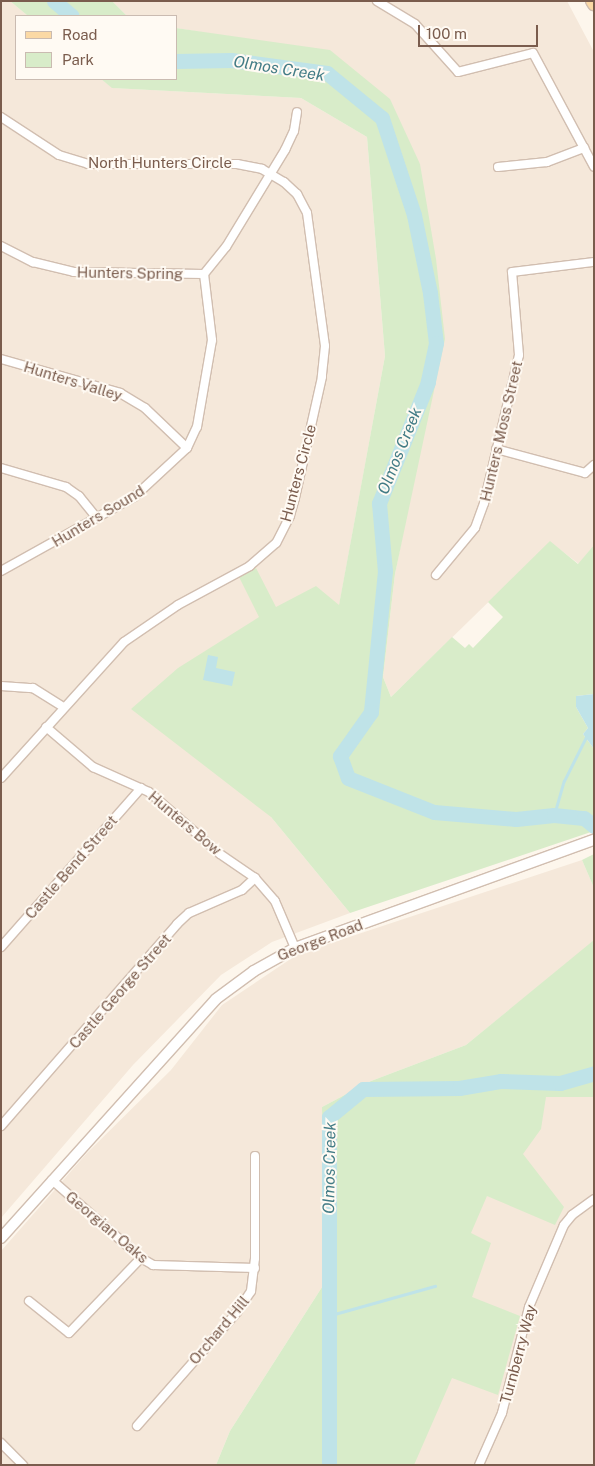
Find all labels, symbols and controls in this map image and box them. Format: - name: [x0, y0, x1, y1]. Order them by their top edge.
- legend: [15, 15, 178, 80]
- scale bar: [420, 15, 540, 47]
- text: 100 m: [426, 25, 467, 42]
- text: Road: [62, 26, 98, 43]
- text: Park: [62, 51, 94, 68]
- water label: Olmos Creek: [232, 52, 326, 86]
- street label: North Hunters Circle: [88, 154, 232, 172]
- street label: Hunters Spring: [77, 263, 183, 283]
- street label: Hunters Valley: [21, 357, 125, 405]
- street label: Hunters Moss Street: [476, 359, 526, 503]
- water label: Olmos Creek: [374, 405, 426, 497]
- street label: Hunters Circle: [276, 422, 320, 524]
- street label: Hunters Sound: [48, 481, 148, 551]
- street label: Hunters Bow: [145, 787, 225, 859]
- street label: Castle Bend Street: [21, 811, 121, 923]
- street label: George Road: [275, 915, 365, 965]
- street label: Castle George Street: [65, 930, 175, 1052]
- water label: Olmos Creek: [320, 1122, 340, 1214]
- street label: Georgian Oaks: [62, 1187, 152, 1267]
- street label: Orchard Hill: [185, 1292, 253, 1368]
- street label: Turnberry Way: [496, 1302, 540, 1406]

